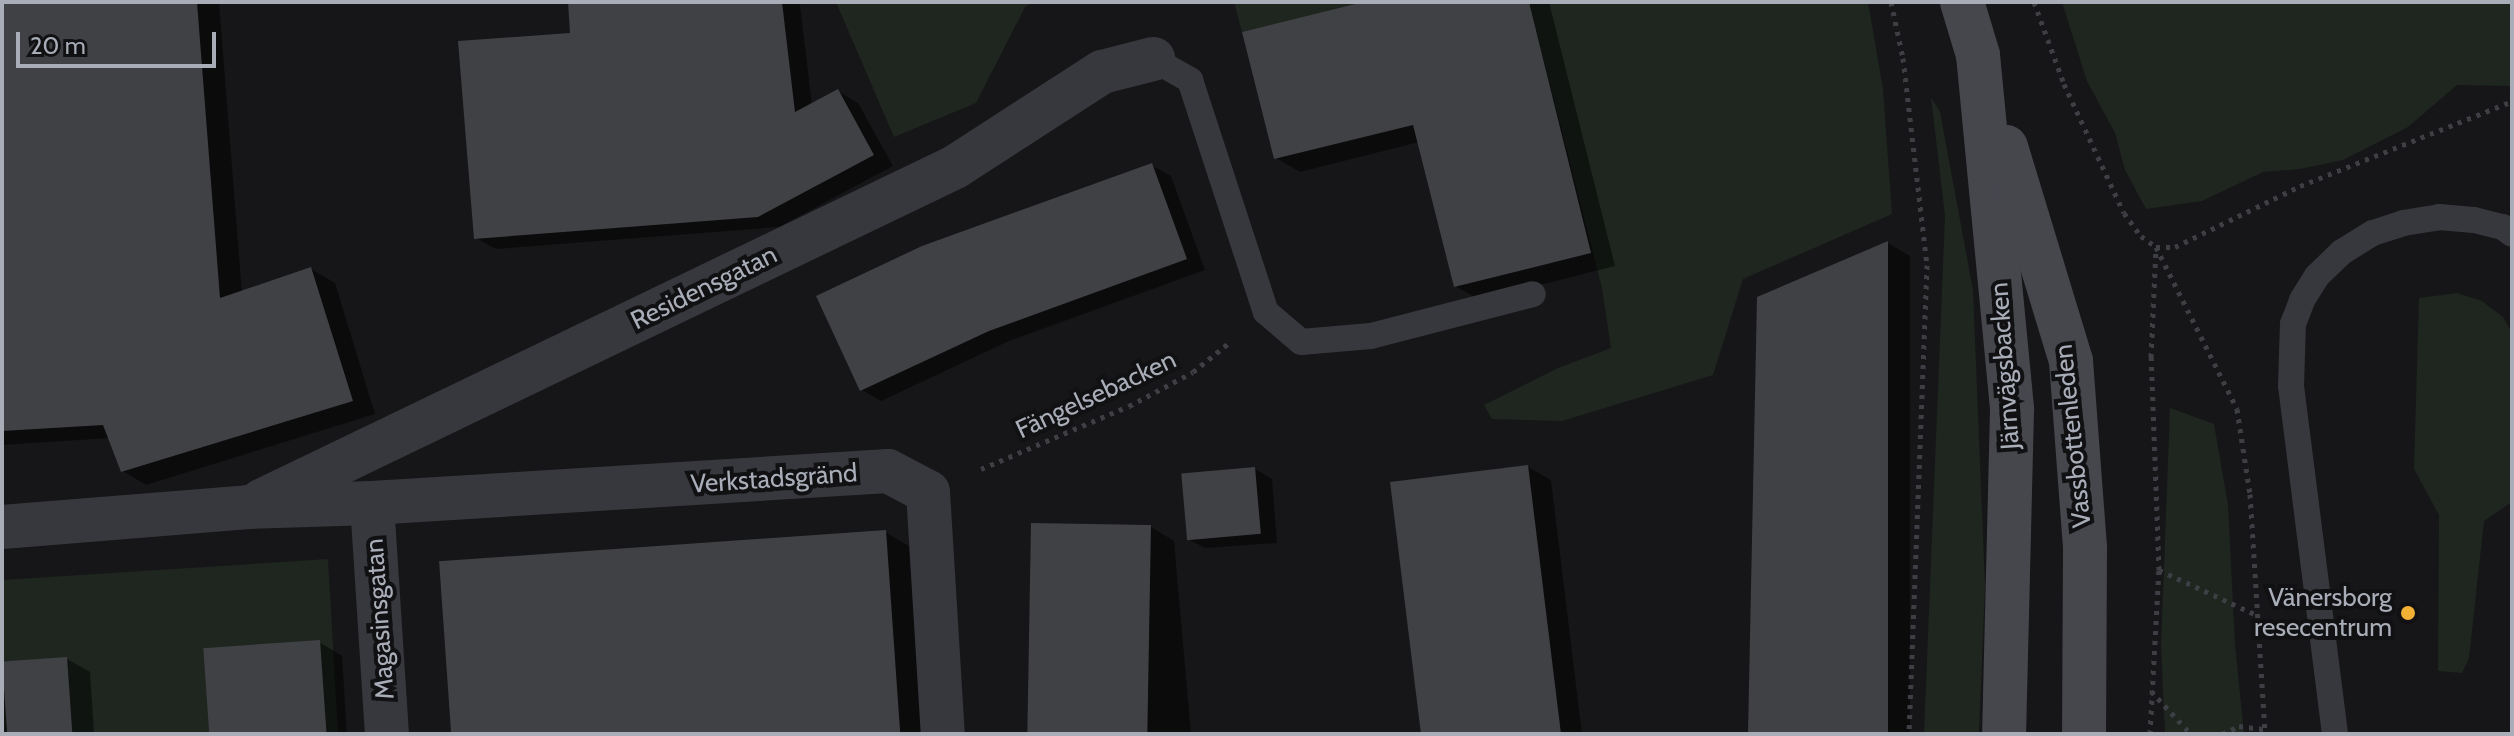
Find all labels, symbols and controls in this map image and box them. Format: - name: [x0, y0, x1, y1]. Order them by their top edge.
- scale bar: [20, 16, 220, 66]
- text: 20 m: [30, 31, 86, 60]
- street label: Residensgatan: [626, 239, 782, 337]
- street label: Järnvägsbacken: [1984, 281, 2026, 451]
- street label: Vassbottenleden: [2048, 343, 2098, 529]
- street label: Fängelsebacken: [1011, 344, 1181, 446]
- street label: Verkstadsgränd: [690, 458, 858, 500]
- street label: Magasinsgatan: [359, 537, 401, 701]
- place label: Vänersborg resecentrum: [2254, 582, 2392, 644]
- marker: Vänersborg resecentrum: [2399, 604, 2417, 622]

